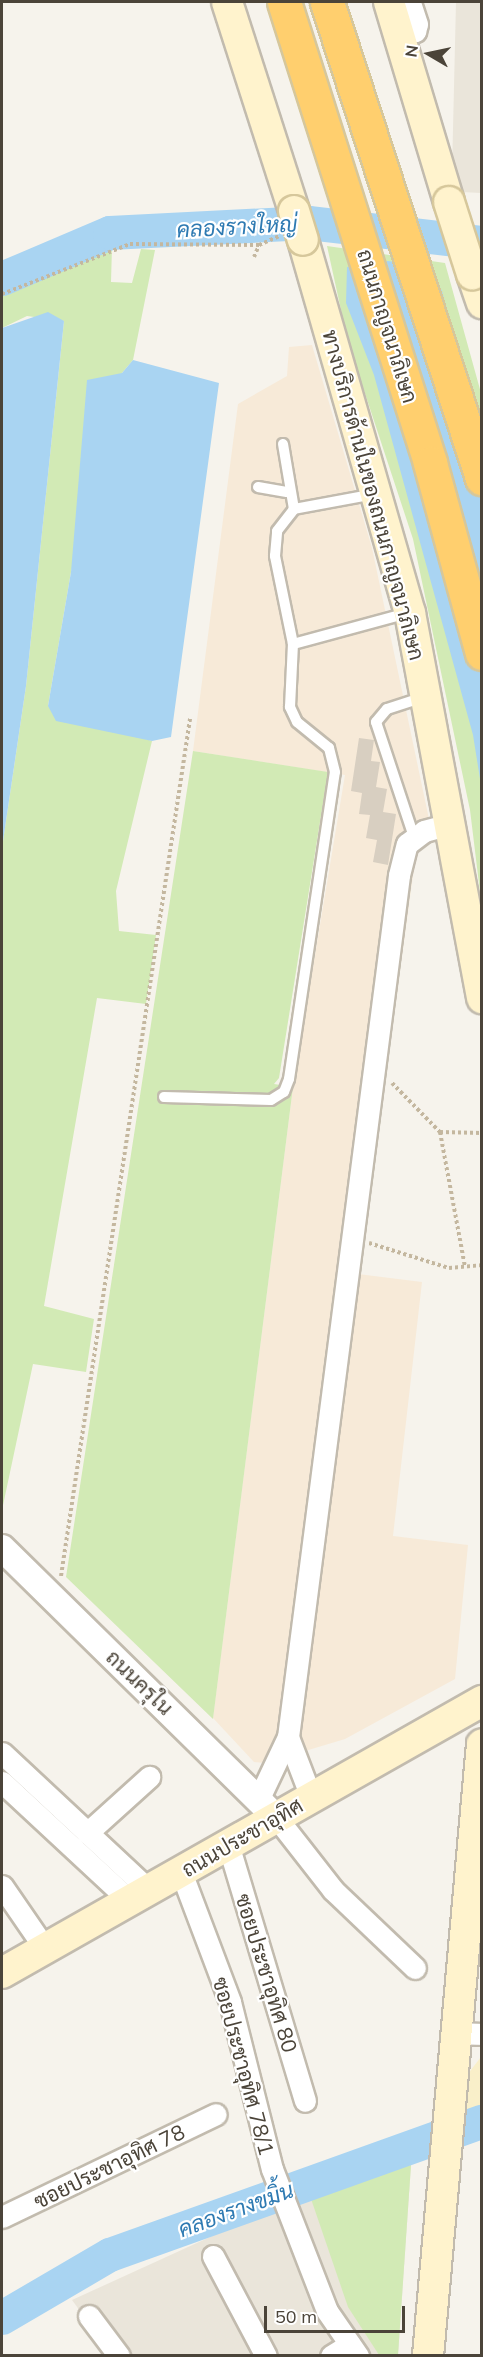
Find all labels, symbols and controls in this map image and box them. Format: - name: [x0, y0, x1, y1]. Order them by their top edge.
- north arrow: [399, 24, 459, 84]
- text: N: [400, 44, 422, 59]
- water label: คลองรางใหญ่: [176, 211, 298, 243]
- street label: ถนนกาญจนาภิเษก: [353, 246, 423, 406]
- street label: ทางบริการด้านในของถนนกาญจนาภิเษก: [318, 327, 430, 663]
- street label: ถนนครุใน: [101, 1644, 179, 1720]
- street label: ถนนประชาอุทิศ: [177, 1792, 307, 1882]
- street label: ซอยประชาอุทิศ 80: [231, 1891, 303, 2055]
- street label: ซอยประชาอุทิศ 78/1: [208, 1974, 280, 2158]
- street label: ซอยประชาอุทิศ 78: [29, 2119, 189, 2213]
- water label: คลองรางขมิ้น: [175, 2177, 297, 2243]
- scale bar: [267, 2294, 408, 2332]
- text: 50 m: [275, 2305, 317, 2328]

